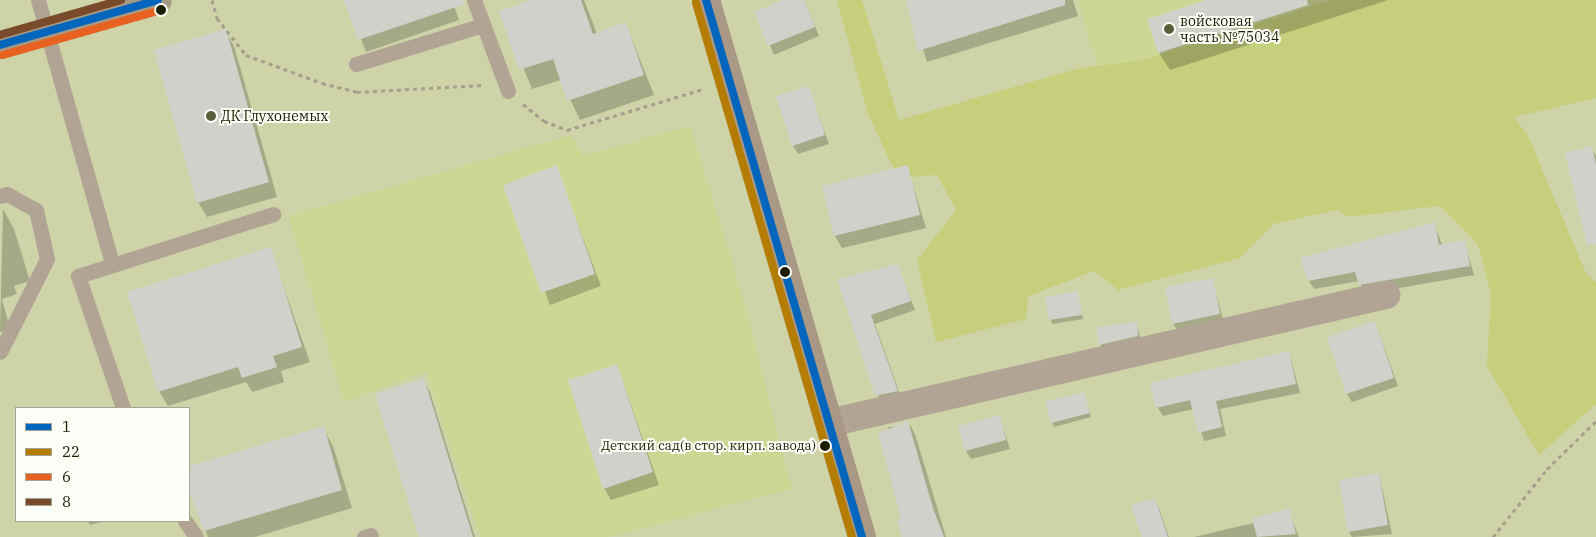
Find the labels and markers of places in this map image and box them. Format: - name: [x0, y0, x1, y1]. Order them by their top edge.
- unlabelled marker: [156, 5, 166, 15]
- place label: войсковая часть №75034: [1180, 13, 1279, 46]
- marker: войсковая часть №75034: [1162, 22, 1176, 36]
- place label: ДК Глухонемых: [221, 108, 328, 124]
- marker: ДК Глухонемых: [205, 110, 217, 122]
- unlabelled marker: [780, 267, 790, 277]
- place label: Детский сад(в стор. кирп. завода): [601, 438, 816, 454]
- marker: Детский сад(в стор. кирп. завода): [820, 441, 830, 451]

